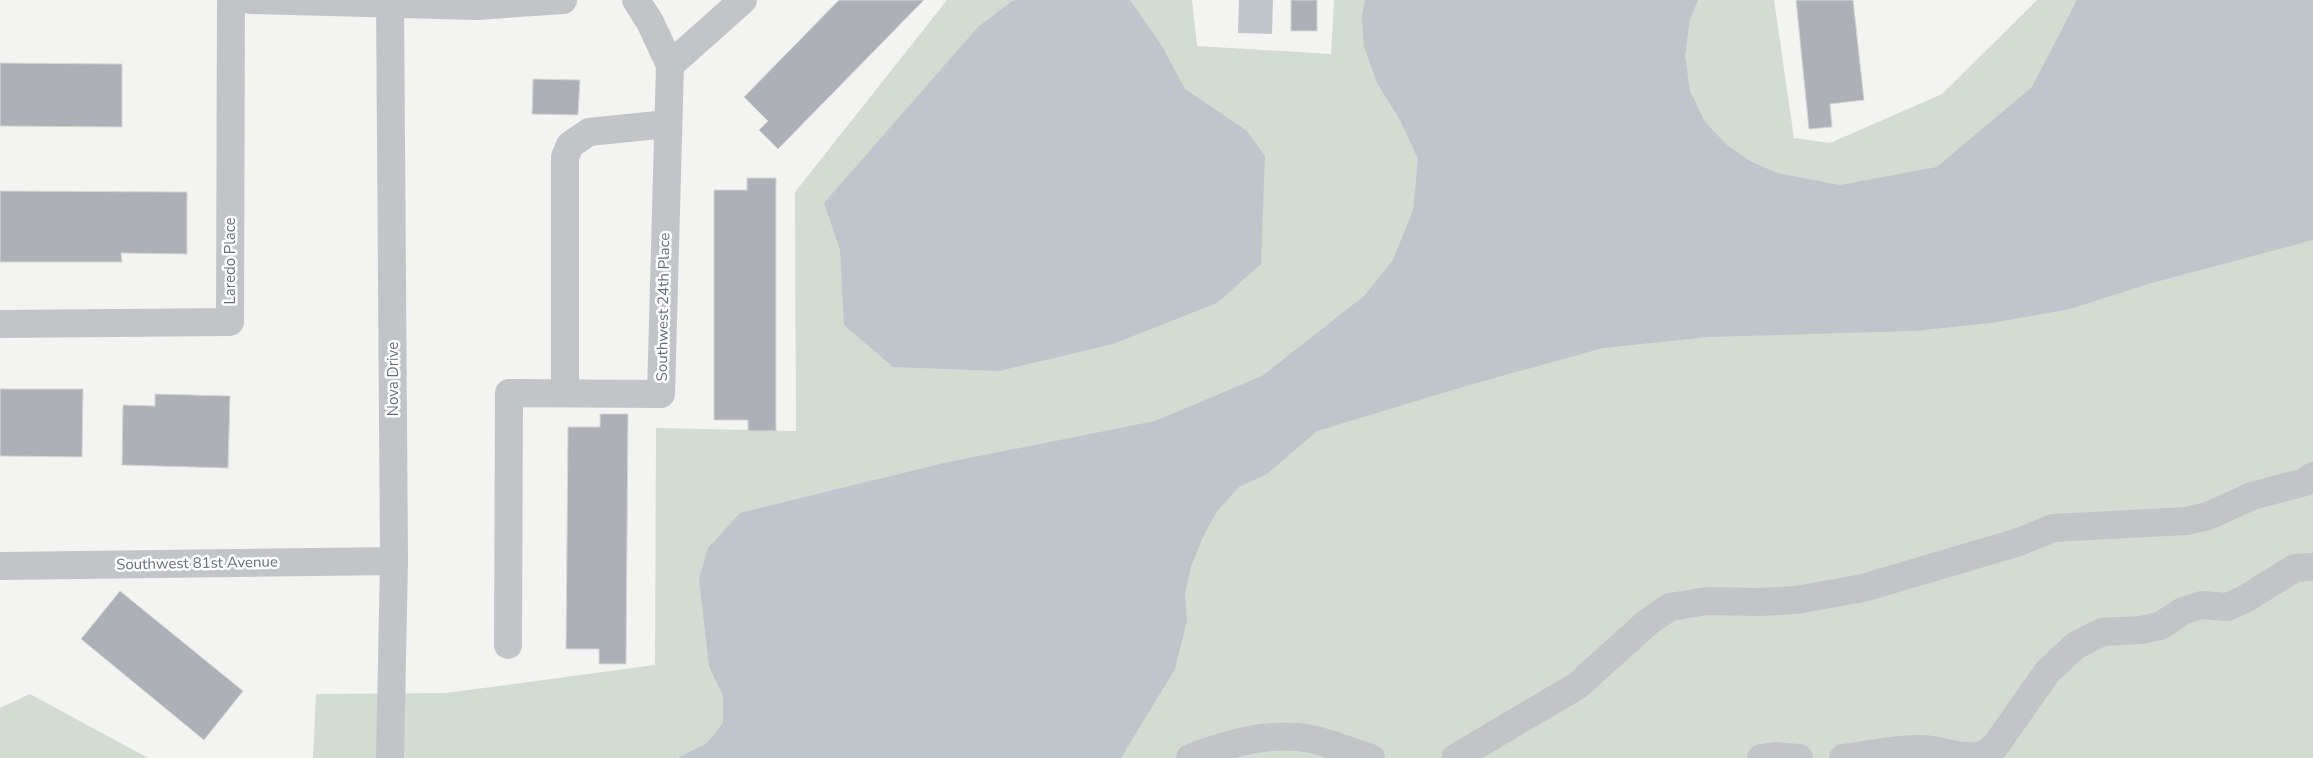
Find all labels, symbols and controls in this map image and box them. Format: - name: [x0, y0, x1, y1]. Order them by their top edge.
- street label: Laredo Place: [220, 218, 240, 304]
- street label: Southwest 24th Place: [652, 232, 674, 382]
- street label: Nova Drive: [383, 342, 403, 416]
- street label: Southwest 81st Avenue: [116, 552, 278, 574]

